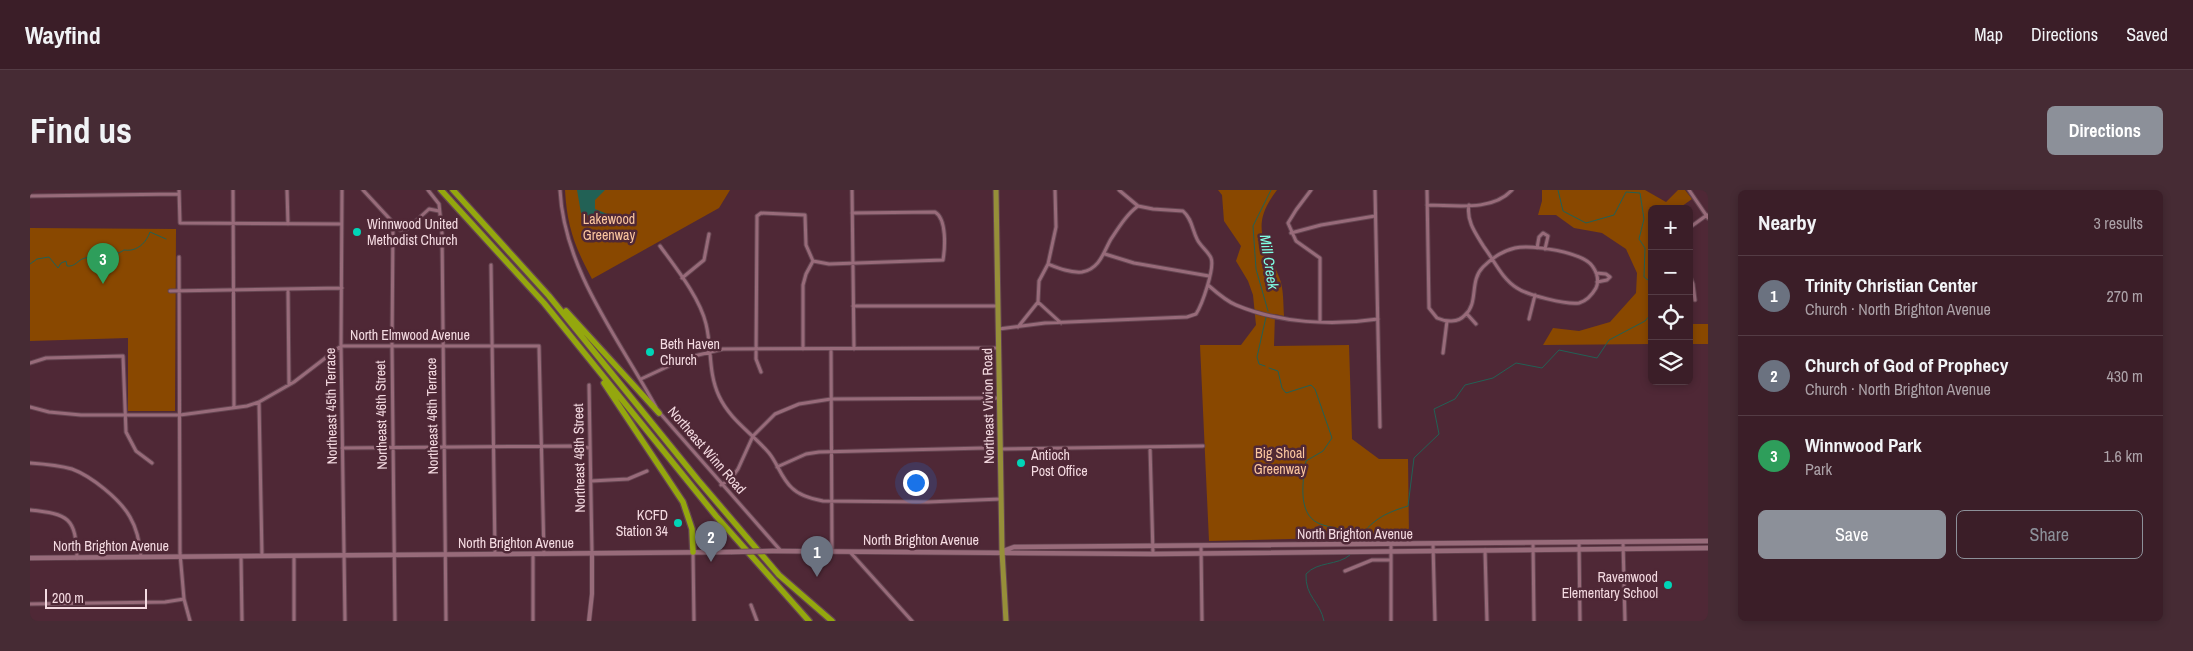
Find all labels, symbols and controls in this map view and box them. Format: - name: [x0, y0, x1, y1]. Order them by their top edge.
- text: Wayfind: [25, 19, 101, 51]
- text: Map: [1974, 22, 2003, 47]
- text: Directions: [2031, 22, 2098, 47]
- text: Saved: [2126, 22, 2168, 47]
- button: Directions: [2047, 106, 2163, 155]
- text: Find us: [30, 107, 132, 154]
- map controls: [1648, 205, 1693, 385]
- button: +: [1648, 205, 1693, 250]
- text: Nearby: [1758, 208, 1816, 237]
- park label: Lakewood Greenway: [583, 210, 635, 244]
- text: 3 results: [2093, 212, 2143, 234]
- place label: Winnwood United Methodist Church: [367, 215, 458, 249]
- marker: Winnwood United Methodist Church: [351, 226, 363, 238]
- water label: Mill Creek: [1255, 233, 1284, 292]
- pin: 3: [87, 243, 119, 284]
- button: −: [1648, 250, 1693, 295]
- text: Trinity Christian Center: [1805, 272, 1977, 298]
- text: 1: [1770, 285, 1778, 307]
- text: 270 m: [2107, 285, 2143, 307]
- button: locate: [1648, 295, 1693, 340]
- text: Church · North Brighton Avenue: [1805, 298, 1991, 320]
- street label: North Elmwood Avenue: [350, 326, 470, 344]
- place label: Beth Haven Church: [660, 335, 720, 369]
- button: layers: [1648, 340, 1693, 385]
- marker: Beth Haven Church: [644, 346, 656, 358]
- street label: Northeast 45th Terrace: [321, 348, 341, 464]
- street label: Northeast Vivion Road: [978, 348, 998, 464]
- text: Church of God of Prophecy: [1805, 352, 2008, 378]
- street label: Northeast 46th Terrace: [422, 358, 442, 474]
- street label: Northeast 46th Street: [371, 360, 391, 470]
- text: 2: [1770, 365, 1778, 387]
- text: 430 m: [2107, 365, 2143, 387]
- text: Church · North Brighton Avenue: [1805, 378, 1991, 400]
- street label: Northeast Winn Road: [664, 402, 750, 498]
- street label: Northeast 48th Street: [569, 403, 589, 513]
- text: Winnwood Park: [1805, 432, 1922, 458]
- park label: Big Shoal Greenway: [1254, 444, 1306, 478]
- text: 3: [1770, 445, 1778, 467]
- text: 1.6 km: [2104, 445, 2143, 467]
- place label: Antioch Post Office: [1030, 446, 1088, 480]
- marker: Antioch Post Office: [1015, 457, 1027, 469]
- text: Park: [1805, 458, 1832, 480]
- your location: [903, 470, 929, 496]
- place label: KCFD Station 34: [616, 506, 669, 540]
- button: Save: [1758, 510, 1946, 559]
- button: Share: [1956, 510, 2143, 559]
- marker: KCFD Station 34: [672, 517, 684, 529]
- pin: 2: [695, 521, 727, 562]
- street label: North Brighton Avenue: [1297, 525, 1413, 543]
- street label: North Brighton Avenue: [863, 531, 979, 549]
- street label: North Brighton Avenue: [458, 534, 574, 552]
- pin: 1: [801, 536, 833, 577]
- street label: North Brighton Avenue: [53, 537, 169, 555]
- place label: Ravenwood Elementary School: [1562, 568, 1658, 602]
- marker: Ravenwood Elementary School: [1662, 579, 1674, 591]
- scale bar: [45, 586, 148, 609]
- text: 200 m: [52, 589, 84, 607]

